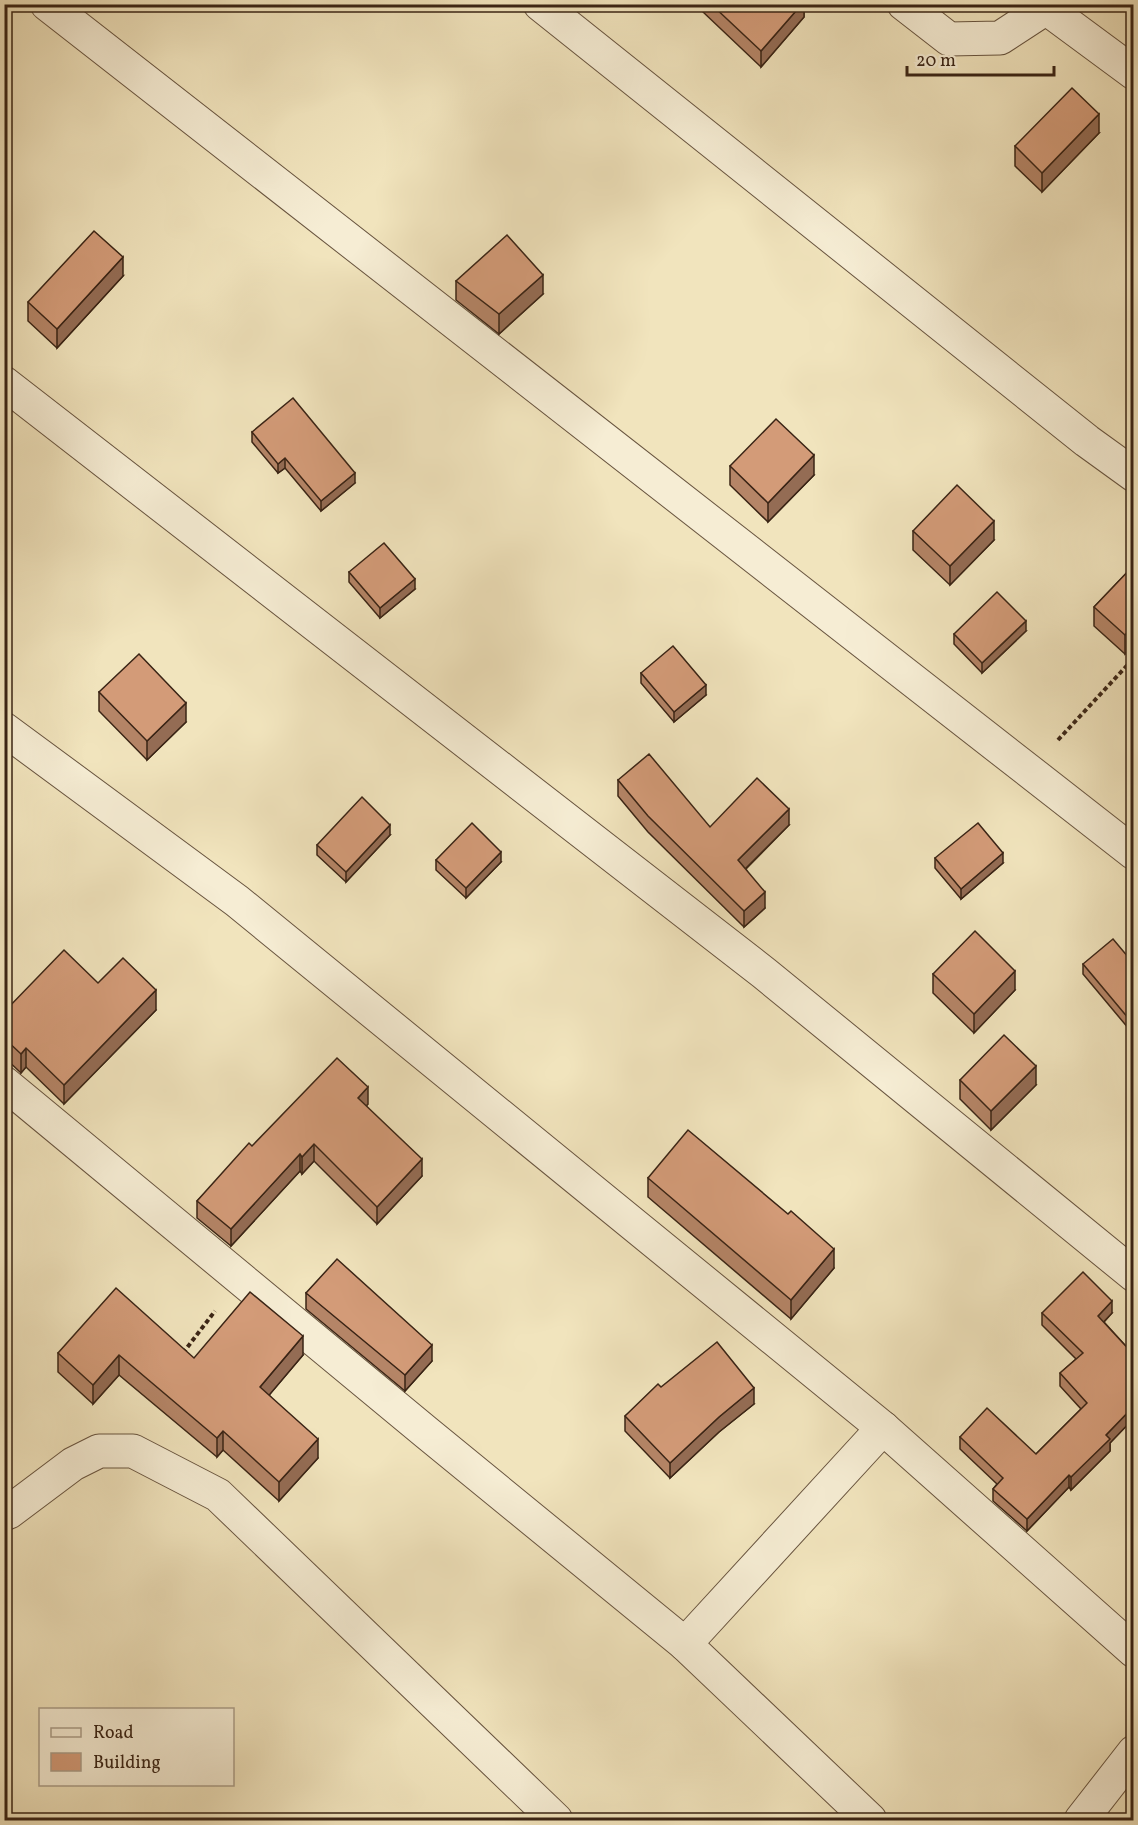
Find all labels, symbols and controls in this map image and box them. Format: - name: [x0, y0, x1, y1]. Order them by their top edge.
- scale bar: [907, 39, 1054, 77]
- text: 20 m: [916, 49, 956, 74]
- legend: [39, 1708, 234, 1786]
- text: Road: [93, 1721, 134, 1746]
- text: Building: [93, 1751, 161, 1776]

